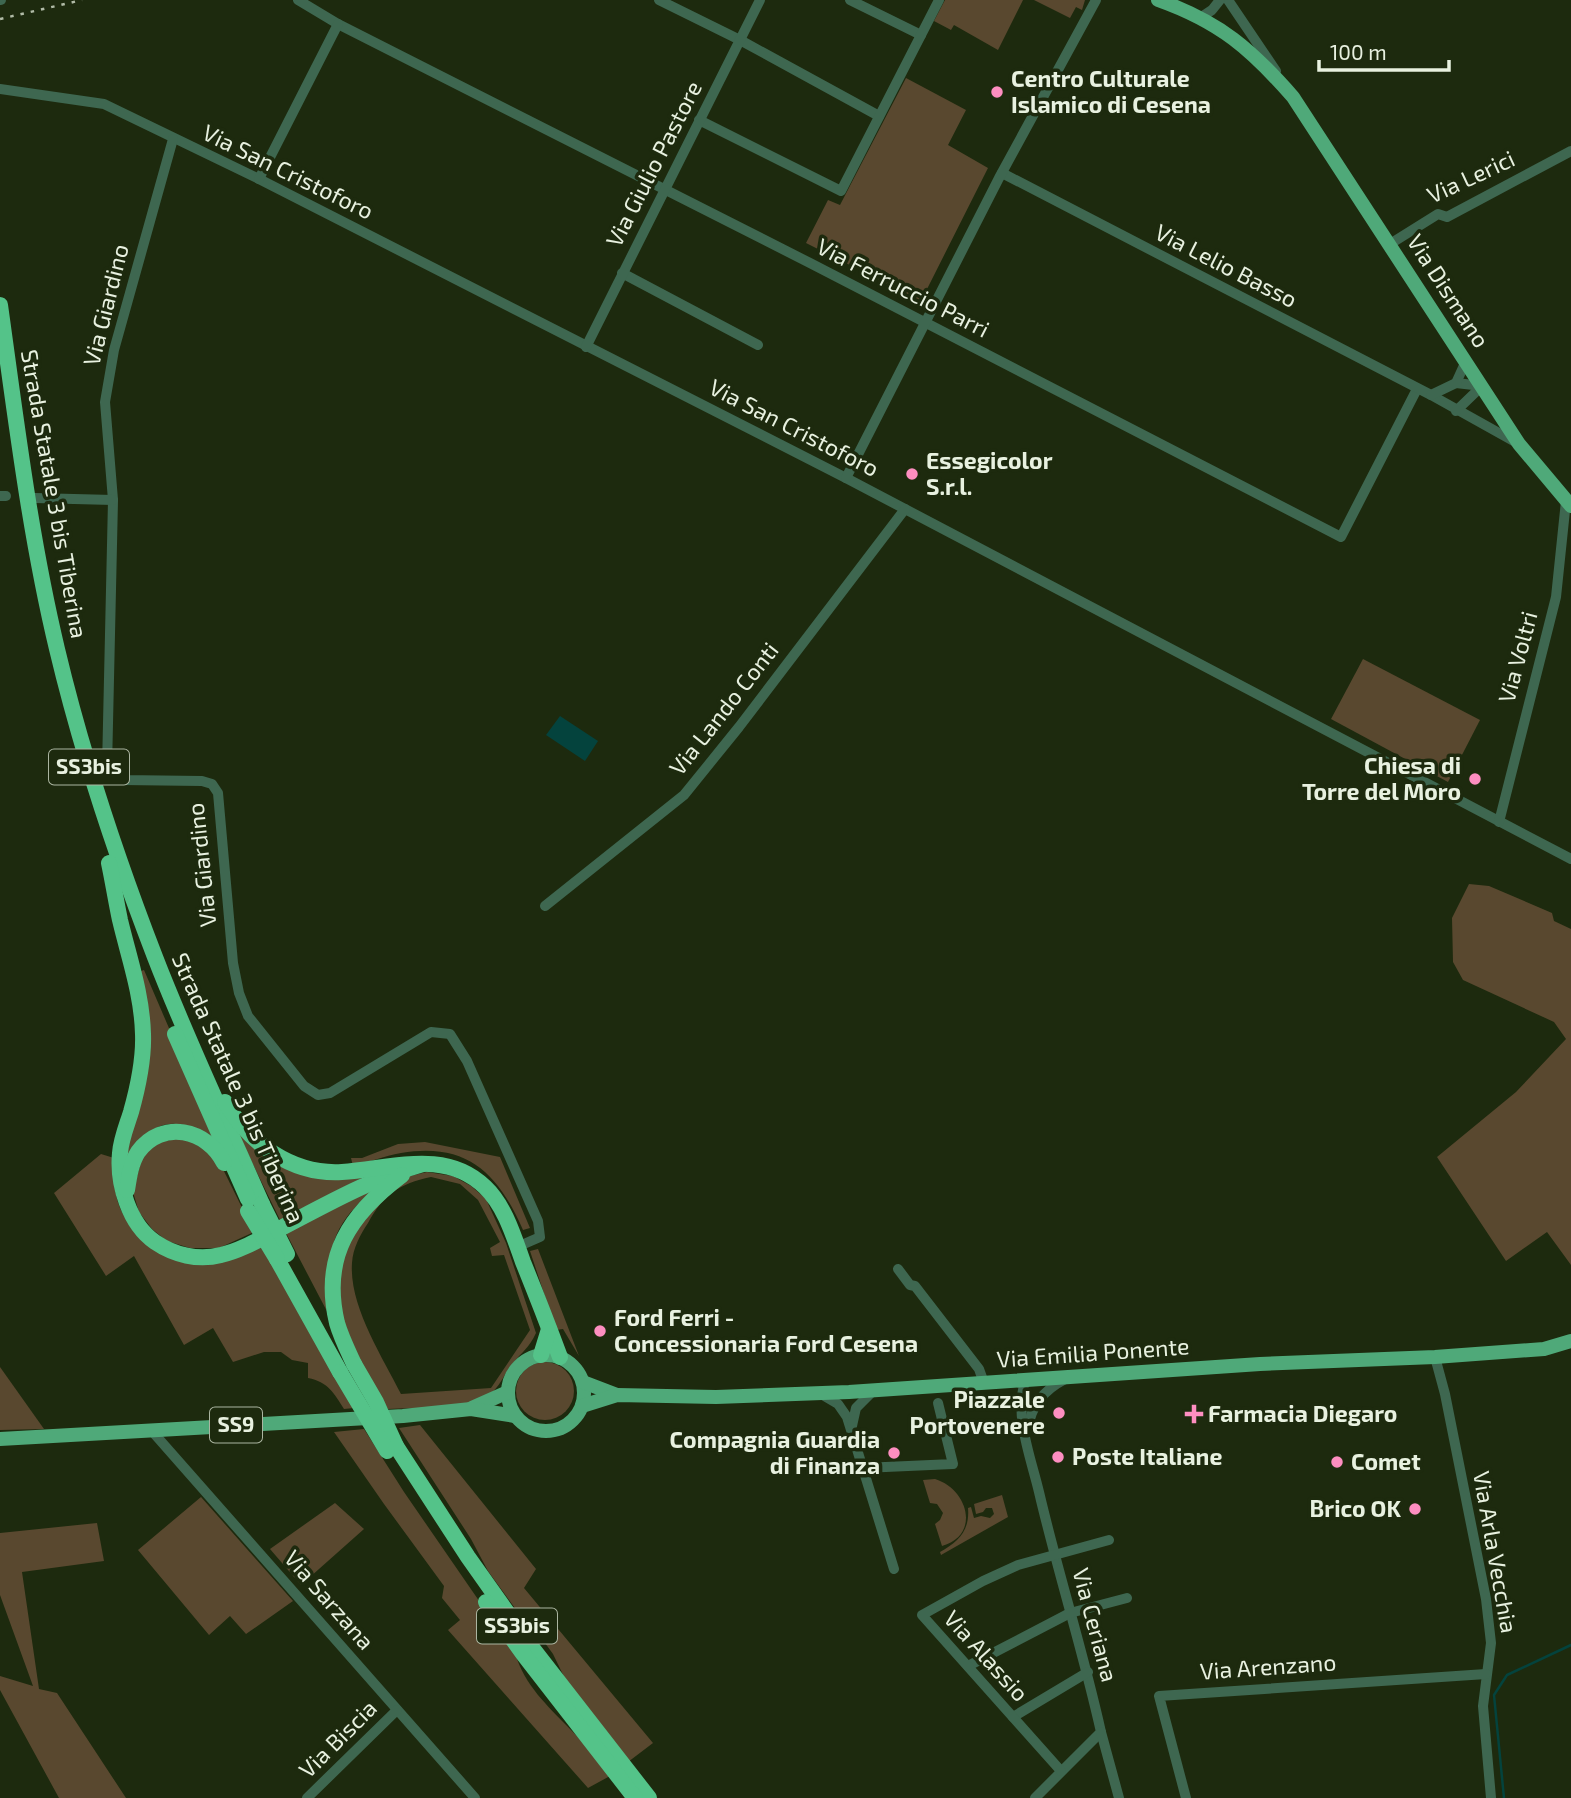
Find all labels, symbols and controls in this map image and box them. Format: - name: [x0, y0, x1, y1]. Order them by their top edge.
- scale bar: [1319, 28, 1448, 72]
- text: 100 m: [1330, 39, 1387, 64]
- place label: Centro Culturale Islamico di Cesena: [1011, 64, 1211, 118]
- street label: Via Giulio Pastore: [599, 76, 707, 251]
- marker: Centro Culturale Islamico di Cesena: [989, 84, 1005, 100]
- street label: Via San Cristoforo: [198, 118, 378, 225]
- street label: Via Lerici: [1422, 144, 1519, 209]
- street label: Via Lelio Basso: [1151, 217, 1302, 313]
- street label: Via Dismano: [1402, 229, 1496, 352]
- street label: Via Ferruccio Parri: [813, 232, 994, 343]
- street label: Via Giardino: [76, 241, 134, 369]
- street label: Strada Statale 3 bis Tiberina: [16, 347, 94, 640]
- street label: Via San Cristoforo: [705, 372, 884, 482]
- place label: Essegicolor S.r.l.: [926, 446, 1053, 500]
- marker: Essegicolor S.r.l.: [904, 466, 920, 482]
- street label: Via Voltri: [1491, 608, 1543, 706]
- street label: Via Lando Conti: [663, 636, 784, 780]
- road number: SS3bis: [49, 750, 129, 784]
- place label: Chiesa di Torre del Moro: [1302, 751, 1461, 805]
- marker: Chiesa di Torre del Moro: [1467, 771, 1483, 787]
- street label: Via Giardino: [181, 802, 221, 929]
- street label: Strada Statale 3 bis Tiberina: [167, 948, 311, 1227]
- place label: Ford Ferri - Concessionaria Ford Cesena: [614, 1303, 918, 1357]
- marker: Ford Ferri - Concessionaria Ford Cesena: [592, 1323, 608, 1339]
- street label: Via Emilia Ponente: [996, 1331, 1190, 1373]
- place label: Piazzale Portovenere: [909, 1385, 1045, 1439]
- place label: Farmacia Diegaro: [1208, 1399, 1397, 1427]
- marker: Piazzale Portovenere: [1051, 1405, 1067, 1421]
- marker: Farmacia Diegaro: [1186, 1406, 1202, 1422]
- road number: SS9: [210, 1408, 262, 1442]
- place label: Compagnia Guardia di Finanza: [670, 1425, 880, 1479]
- place label: Poste Italiane: [1072, 1442, 1222, 1470]
- marker: Compagnia Guardia di Finanza: [886, 1445, 902, 1461]
- place label: Comet: [1351, 1447, 1421, 1475]
- marker: Poste Italiane: [1050, 1449, 1066, 1465]
- marker: Comet: [1329, 1454, 1345, 1470]
- street label: Via Arla Vecchia: [1468, 1469, 1524, 1635]
- place label: Brico OK: [1310, 1494, 1401, 1522]
- marker: Brico OK: [1407, 1501, 1423, 1517]
- street label: Via Sarzana: [279, 1544, 381, 1655]
- street label: Via Ceriana: [1067, 1565, 1125, 1685]
- street label: Via Alassio: [939, 1604, 1035, 1707]
- road number: SS3bis: [477, 1608, 557, 1644]
- street label: Via Arenzano: [1199, 1647, 1337, 1685]
- street label: Via Biscia: [292, 1693, 382, 1783]

